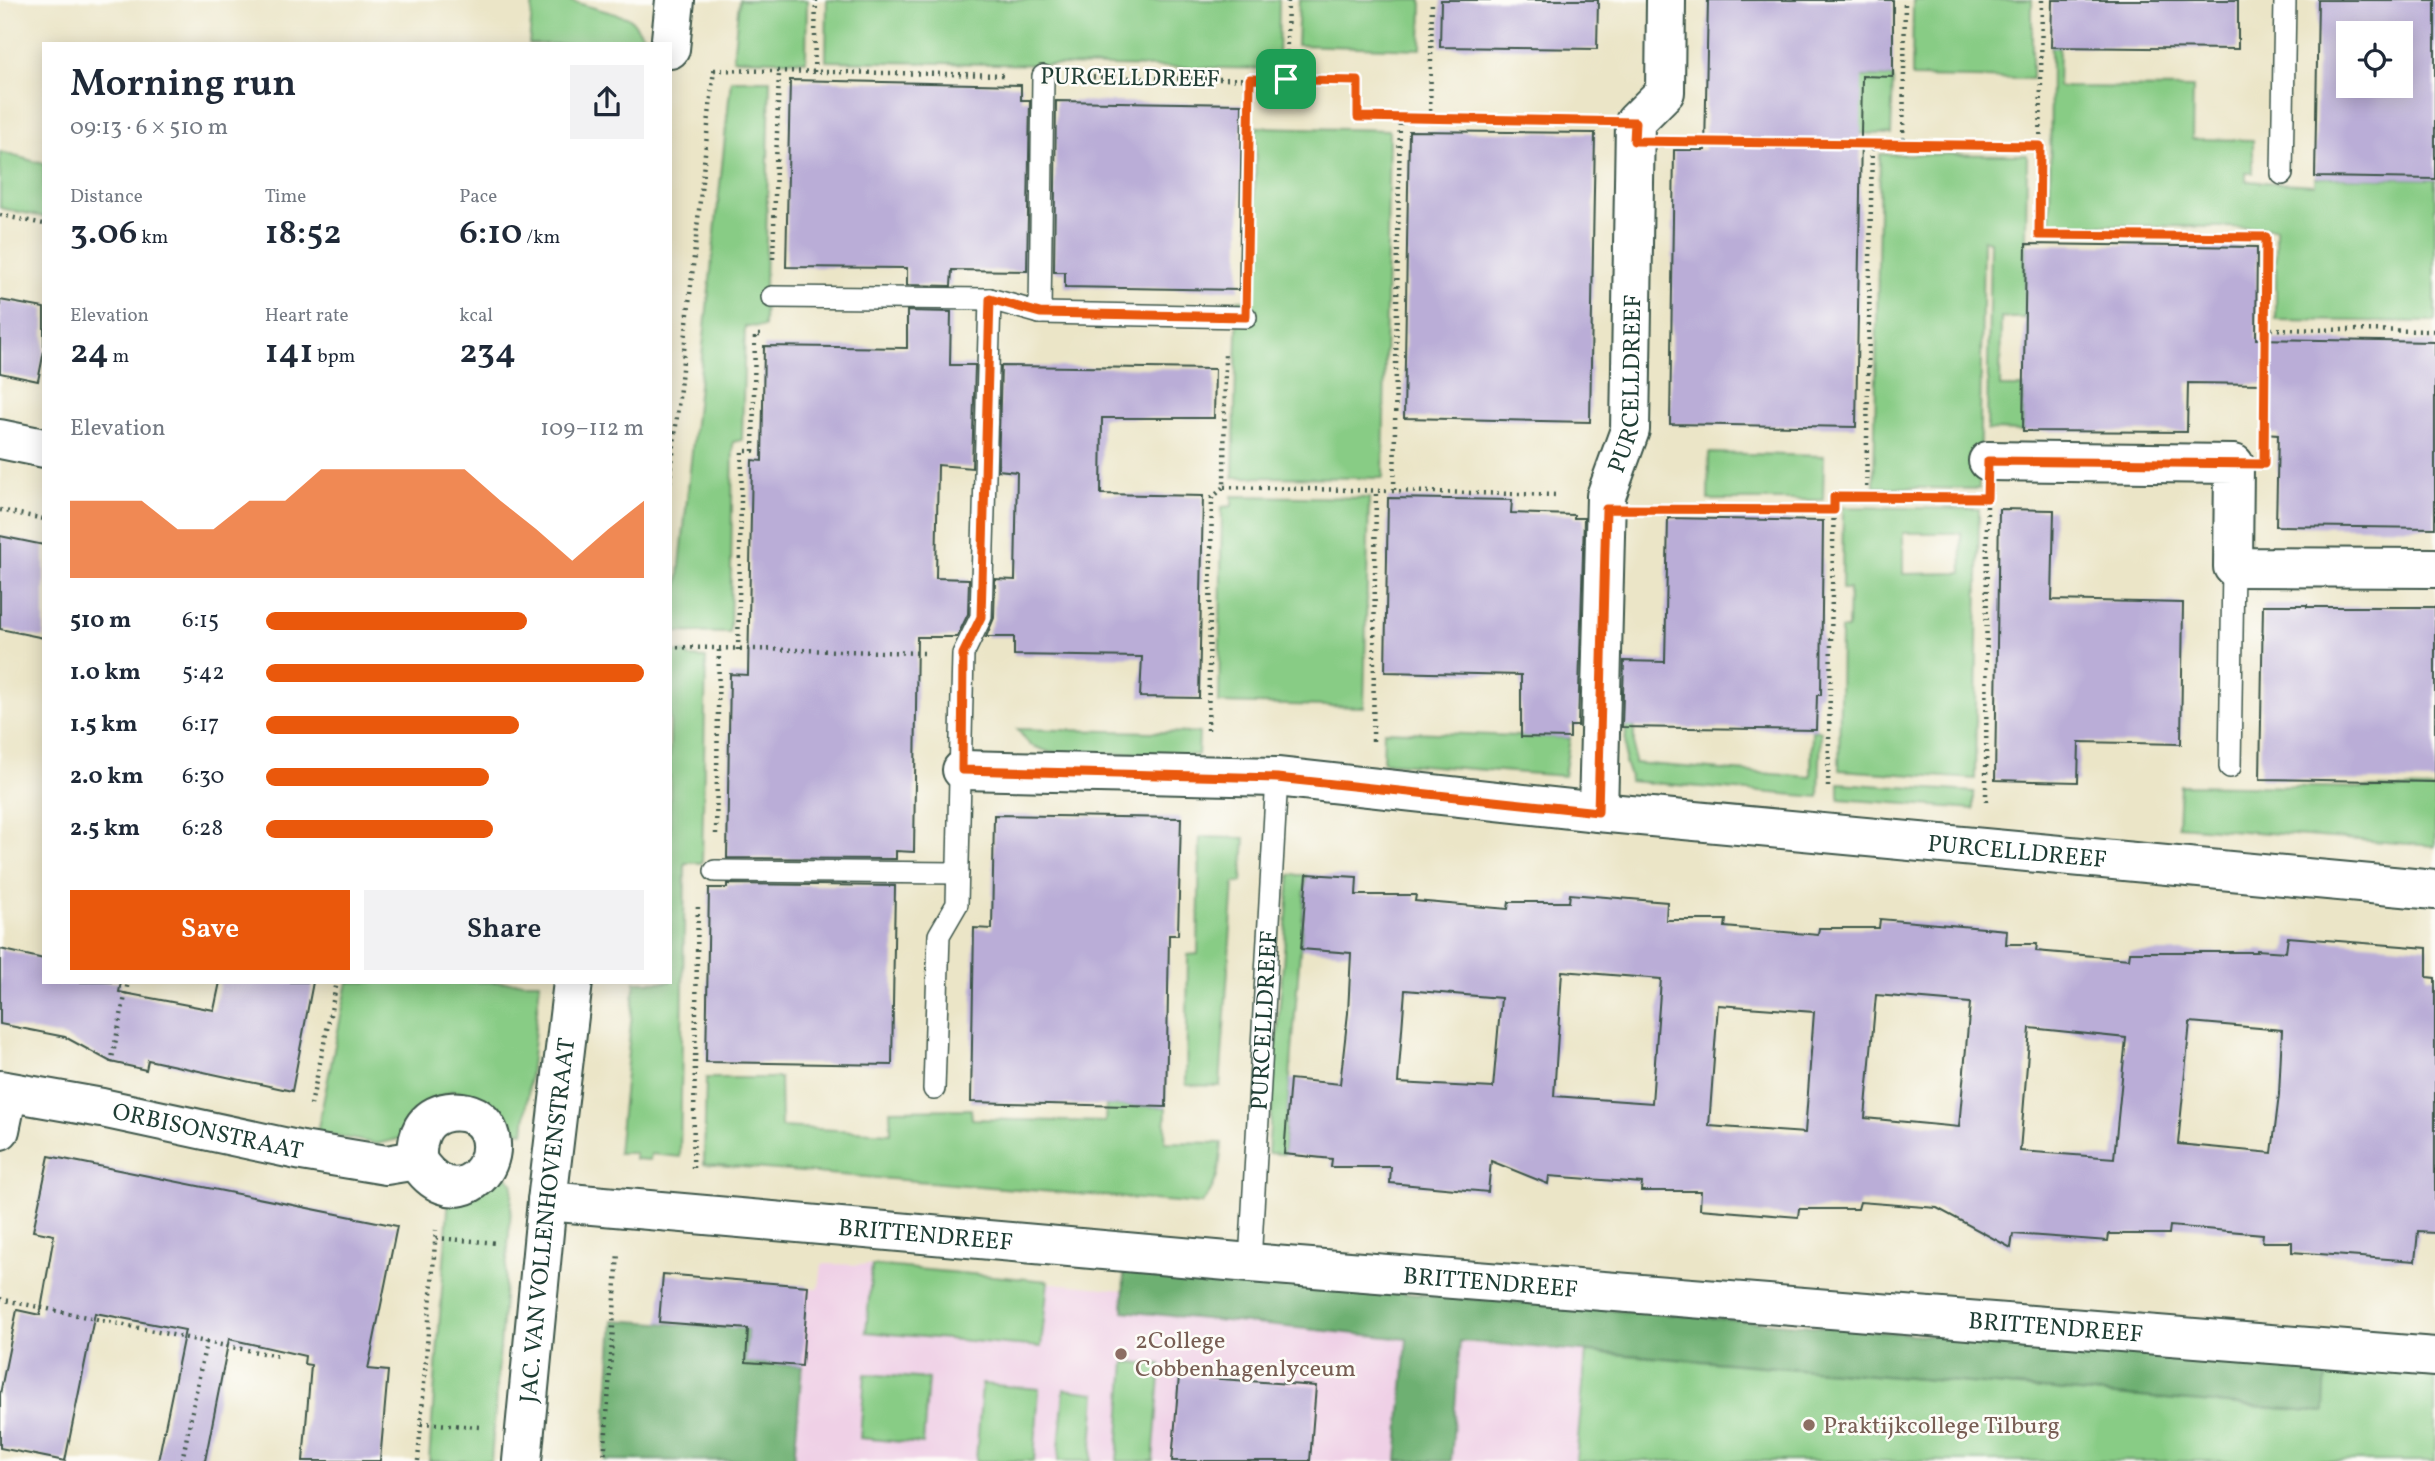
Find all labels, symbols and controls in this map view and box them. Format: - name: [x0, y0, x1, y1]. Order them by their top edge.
- map controls: [2336, 21, 2413, 98]
- button: locate: [2336, 21, 2413, 98]
- pin: [1256, 49, 1316, 109]
- text: Morning run: [70, 59, 296, 112]
- street label: PURCELLDREEF: [1040, 60, 1220, 98]
- icon: arrive: [1267, 60, 1305, 98]
- button: share: [570, 65, 644, 139]
- text: 09:13 · 6 × 510 m: [70, 112, 228, 144]
- text: Distance: [70, 184, 143, 210]
- text: Time: [265, 184, 306, 210]
- text: Pace: [459, 184, 497, 210]
- text: 3.06: [70, 210, 137, 258]
- text: 18:52: [265, 210, 342, 258]
- text: 6:10: [459, 210, 522, 258]
- text: km: [137, 225, 168, 251]
- text: /km: [522, 225, 560, 251]
- street label: PURCELLDREEF: [1601, 294, 1651, 478]
- text: Elevation: [70, 303, 149, 329]
- text: Heart rate: [265, 303, 349, 329]
- text: kcal: [459, 303, 493, 329]
- text: 24: [70, 329, 109, 377]
- text: 141: [265, 329, 313, 377]
- text: 234: [459, 329, 516, 377]
- text: m: [109, 344, 129, 370]
- text: bpm: [313, 344, 355, 370]
- text: Elevation: [70, 413, 166, 445]
- text: 109–112 m: [540, 413, 644, 445]
- text: 510 m: [70, 605, 131, 637]
- text: 6:15: [182, 605, 219, 637]
- text: 1.0 km: [70, 657, 141, 689]
- text: 5:42: [182, 657, 225, 689]
- text: 1.5 km: [70, 709, 137, 741]
- text: 6:17: [182, 709, 219, 741]
- text: 2.0 km: [70, 761, 143, 793]
- text: 6:30: [182, 761, 224, 793]
- text: 2.5 km: [70, 813, 140, 845]
- text: 6:28: [182, 813, 223, 845]
- street label: PURCELLDREEF: [1926, 828, 2108, 878]
- button: Save: [70, 890, 350, 970]
- button: Share: [364, 890, 644, 970]
- street label: PURCELLDREEF: [1244, 930, 1287, 1111]
- street label: JAC. VAN VOLLENHOVENSTRAAT: [513, 1036, 585, 1404]
- street label: ORBISONSTRAAT: [109, 1096, 306, 1170]
- street label: BRITTENDREEF: [837, 1212, 1014, 1261]
- street label: BRITTENDREEF: [1402, 1260, 1579, 1308]
- street label: BRITTENDREEF: [1967, 1305, 2144, 1353]
- place label: 2College Cobbenhagenlyceum: [1135, 1325, 1356, 1387]
- marker: 2College Cobbenhagenlyceum: [1113, 1346, 1129, 1362]
- place label: Praktijkcollege Tilburg: [1823, 1410, 2060, 1444]
- marker: Praktijkcollege Tilburg: [1801, 1417, 1817, 1433]

